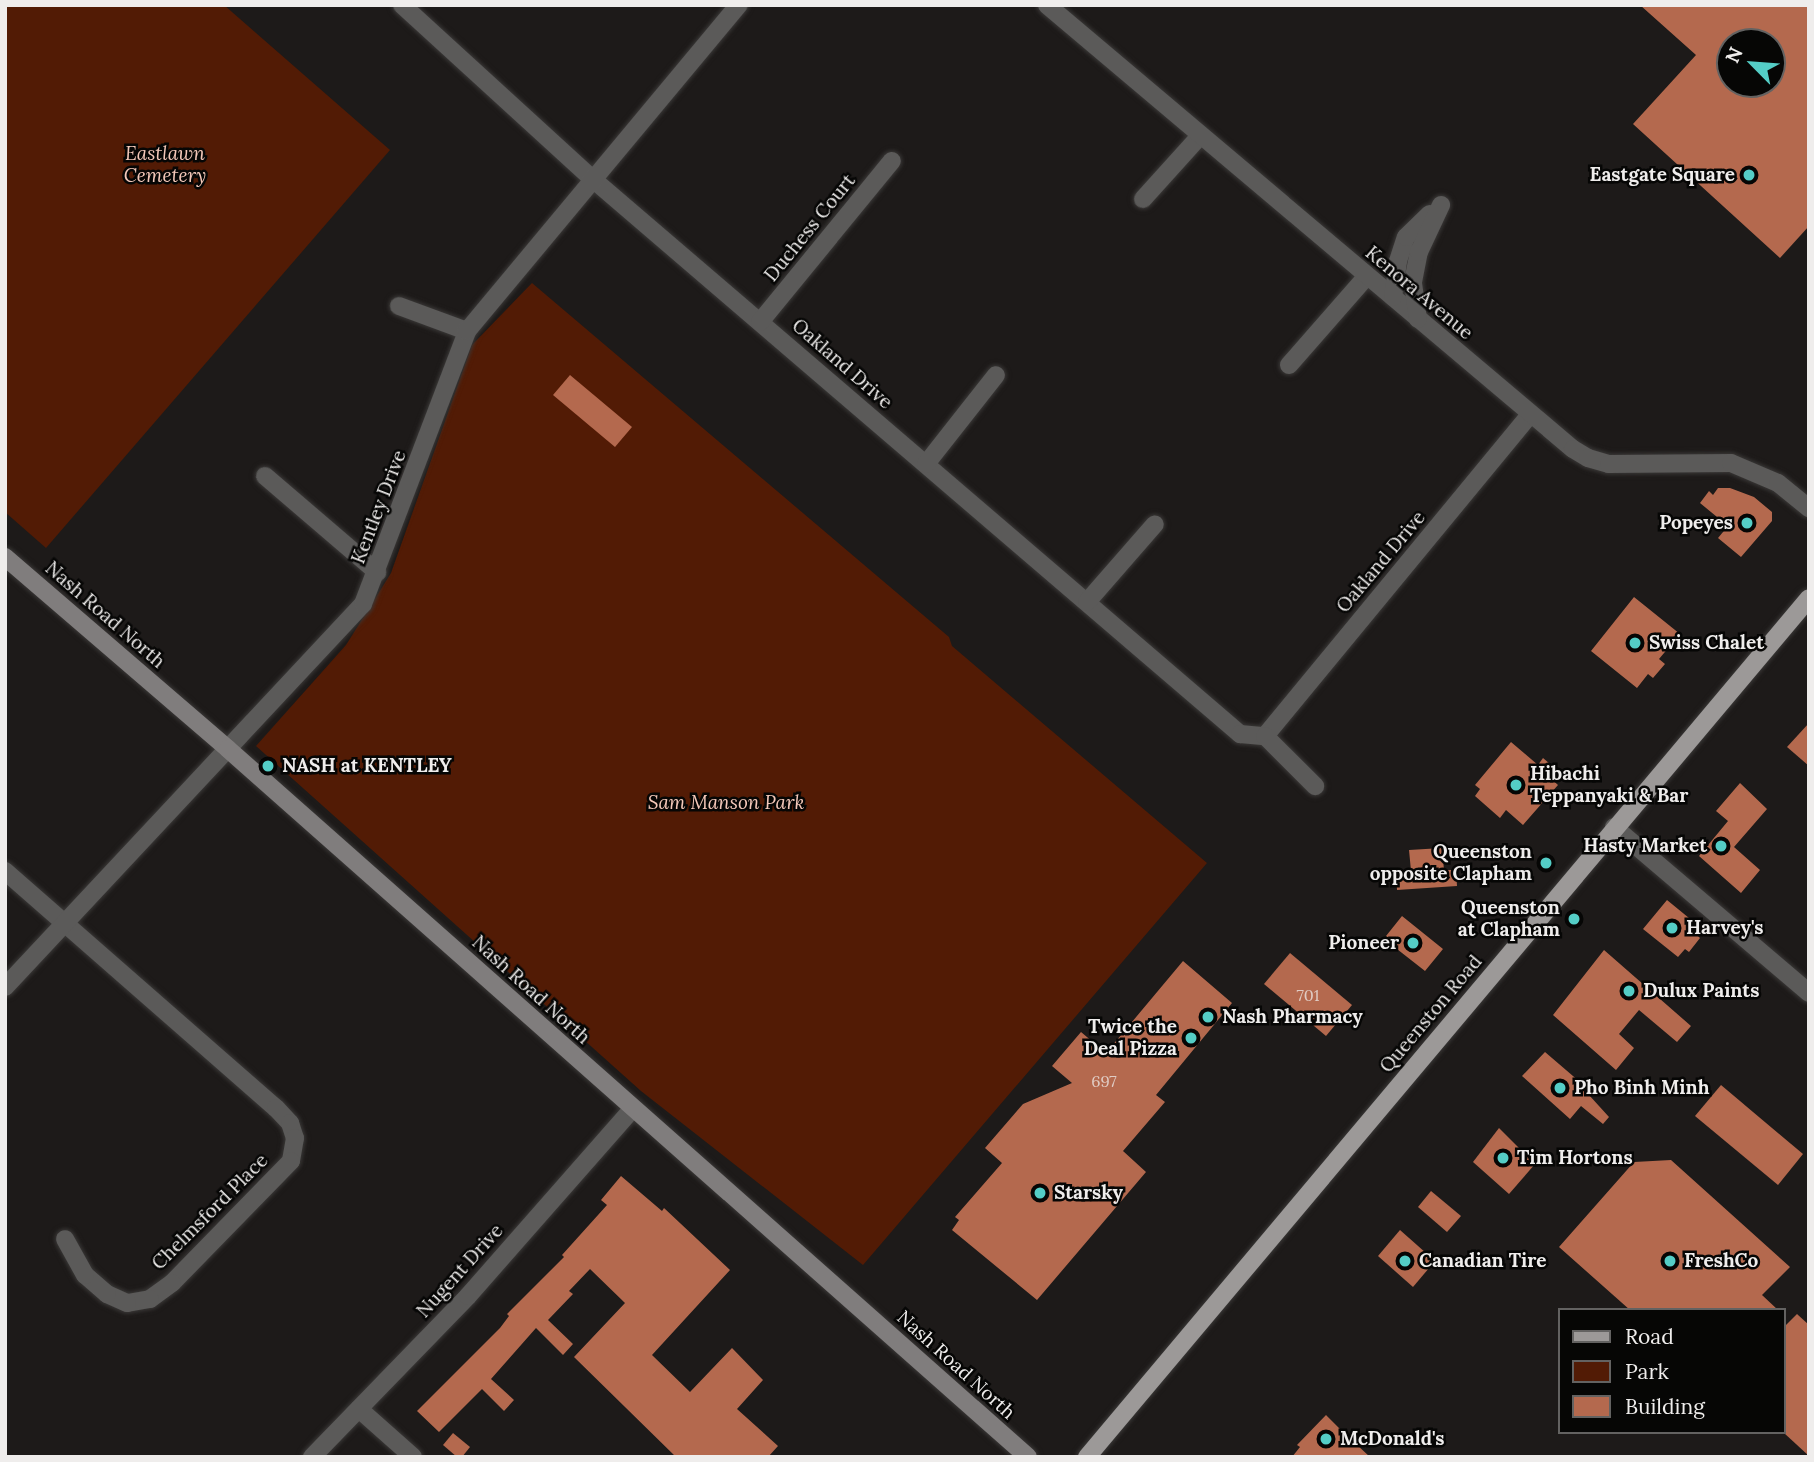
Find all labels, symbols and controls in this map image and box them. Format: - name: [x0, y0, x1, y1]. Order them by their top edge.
- north arrow: [1716, 28, 1786, 98]
- text: N: [1720, 43, 1748, 67]
- park label: Eastlawn Cemetery: [124, 143, 206, 187]
- place label: Eastgate Square: [1590, 164, 1735, 186]
- marker: Eastgate Square: [1741, 167, 1757, 183]
- street label: Duchess Court: [760, 170, 860, 286]
- street label: Kenora Avenue: [1361, 242, 1477, 344]
- street label: Oakland Drive: [787, 314, 897, 414]
- street label: Kentley Drive: [347, 447, 411, 567]
- street label: Oakland Drive: [1332, 507, 1430, 617]
- place label: Popeyes: [1659, 512, 1733, 534]
- marker: Popeyes: [1739, 515, 1755, 531]
- street label: Nash Road North: [41, 557, 169, 673]
- place label: Swiss Chalet: [1649, 632, 1764, 654]
- marker: Swiss Chalet: [1627, 635, 1643, 651]
- place label: NASH at KENTLEY: [282, 755, 452, 777]
- marker: NASH at KENTLEY: [260, 758, 276, 774]
- place label: Hibachi Teppanyaki & Bar: [1530, 763, 1688, 807]
- marker: Hibachi Teppanyaki & Bar: [1508, 777, 1524, 793]
- park label: Sam Manson Park: [648, 792, 804, 814]
- place label: Hasty Market: [1583, 835, 1707, 857]
- marker: Hasty Market: [1713, 838, 1729, 854]
- place label: Queenston opposite Clapham: [1370, 841, 1532, 885]
- marker: Queenston opposite Clapham: [1538, 855, 1554, 871]
- place label: Queenston at Clapham: [1458, 897, 1560, 941]
- marker: Queenston at Clapham: [1566, 911, 1582, 927]
- place label: Harvey's: [1686, 917, 1764, 939]
- marker: Harvey's: [1664, 920, 1680, 936]
- street label: Nash Road North: [467, 931, 595, 1049]
- place label: Pioneer: [1328, 932, 1399, 954]
- marker: Pioneer: [1405, 935, 1421, 951]
- street label: Queenston Road: [1375, 951, 1487, 1077]
- place label: Dulux Paints: [1643, 980, 1759, 1002]
- marker: Dulux Paints: [1621, 983, 1637, 999]
- house number: 701: [1296, 985, 1320, 1005]
- place label: Nash Pharmacy: [1222, 1006, 1363, 1028]
- marker: Nash Pharmacy: [1200, 1009, 1216, 1025]
- place label: Twice the Deal Pizza: [1084, 1016, 1177, 1060]
- marker: Twice the Deal Pizza: [1183, 1030, 1199, 1046]
- house number: 697: [1091, 1071, 1117, 1091]
- place label: Pho Binh Minh: [1574, 1077, 1709, 1099]
- marker: Pho Binh Minh: [1552, 1080, 1568, 1096]
- place label: Tim Hortons: [1517, 1147, 1633, 1169]
- street label: Chelmsford Place: [147, 1149, 273, 1275]
- marker: Tim Hortons: [1495, 1150, 1511, 1166]
- place label: Starsky: [1054, 1182, 1123, 1204]
- marker: Starsky: [1032, 1185, 1048, 1201]
- street label: Nugent Drive: [412, 1220, 508, 1322]
- place label: Canadian Tire: [1419, 1250, 1546, 1272]
- place label: FreshCo: [1684, 1250, 1758, 1272]
- marker: Canadian Tire: [1397, 1253, 1413, 1269]
- marker: FreshCo: [1662, 1253, 1678, 1269]
- street label: Nash Road North: [892, 1306, 1020, 1424]
- legend: [1559, 1308, 1786, 1434]
- text: Road: [1625, 1323, 1674, 1350]
- text: Park: [1625, 1358, 1669, 1385]
- text: Building: [1625, 1393, 1705, 1420]
- place label: McDonald's: [1340, 1428, 1445, 1450]
- marker: McDonald's: [1318, 1431, 1334, 1447]

